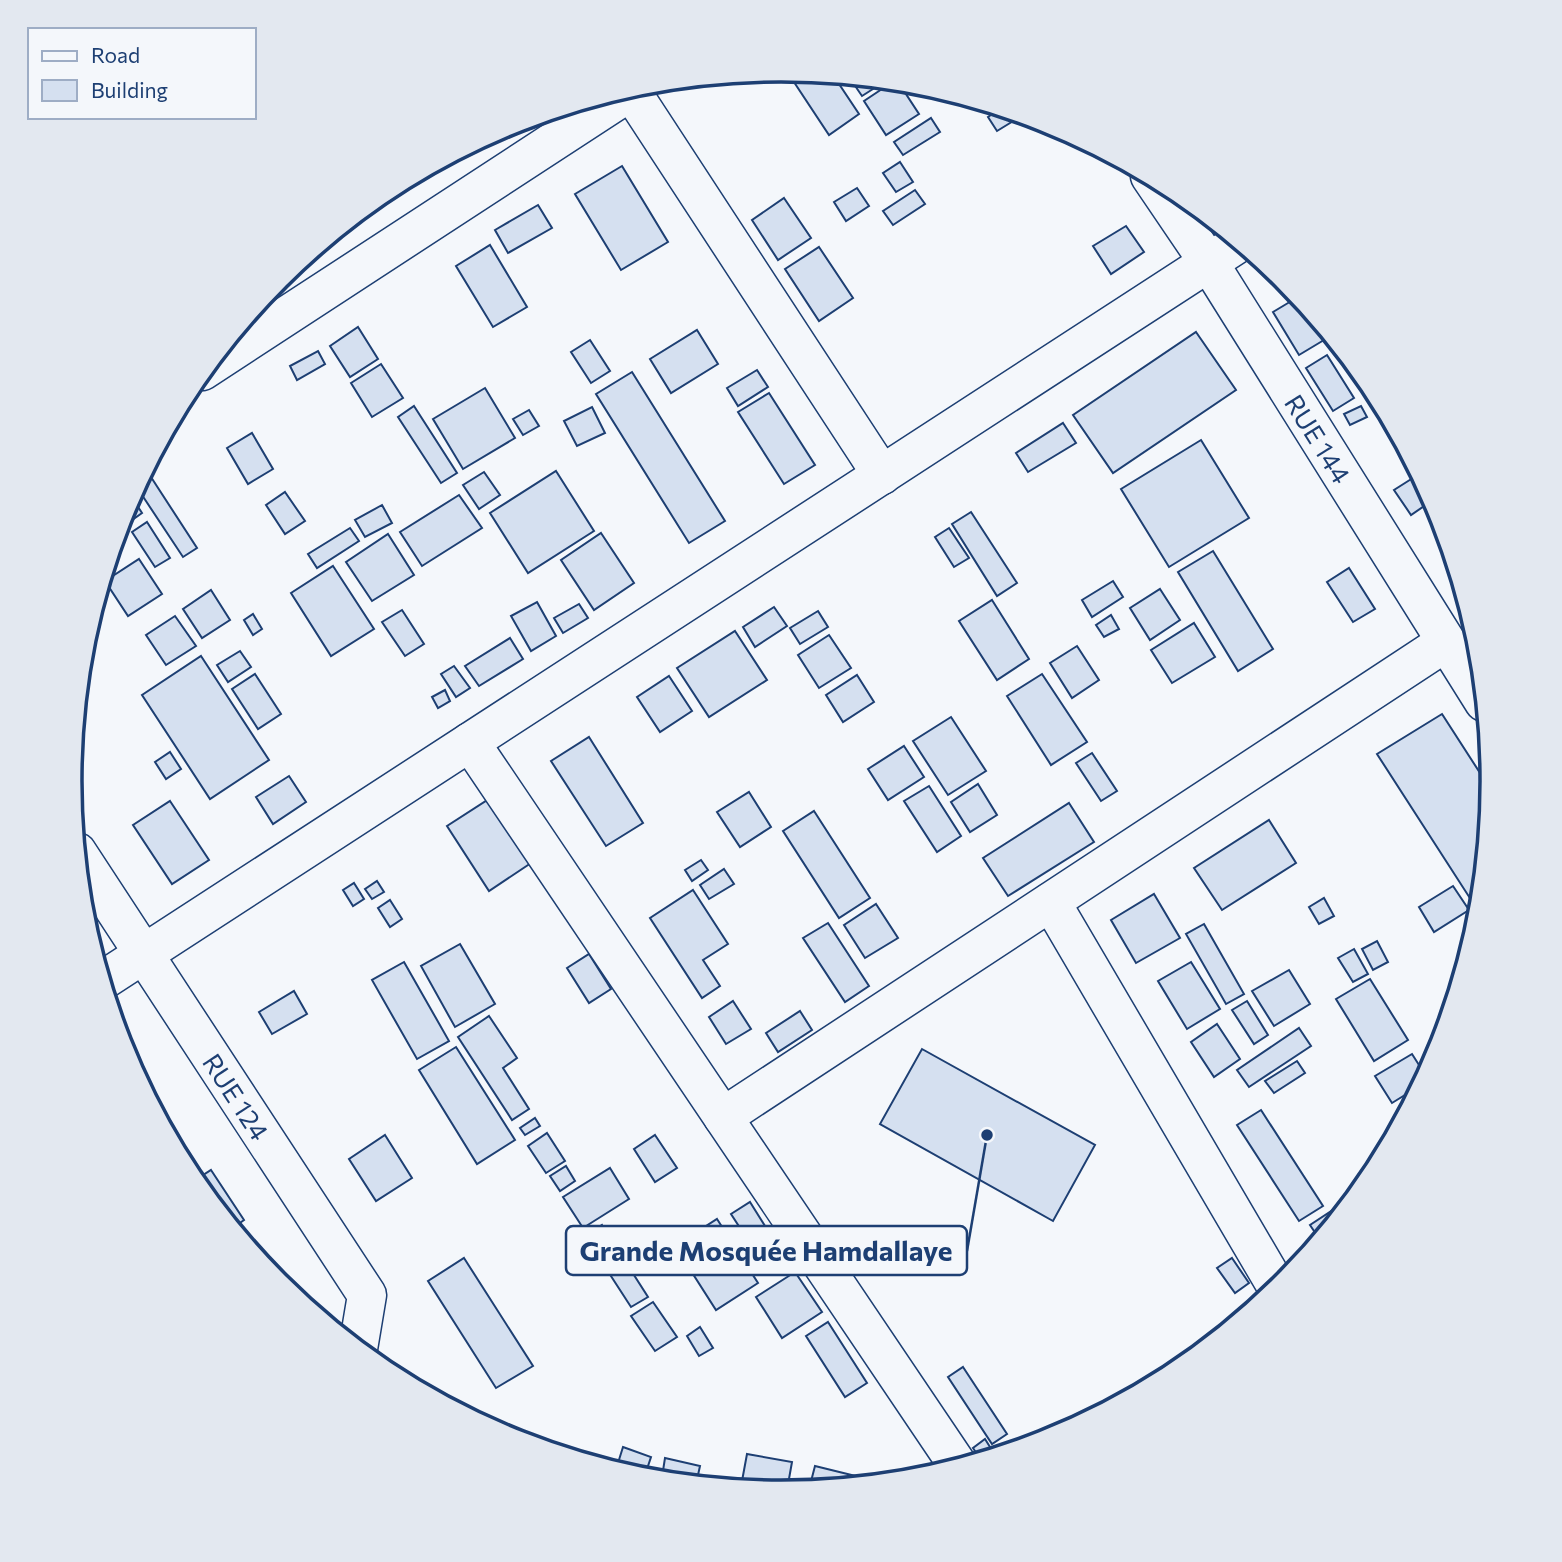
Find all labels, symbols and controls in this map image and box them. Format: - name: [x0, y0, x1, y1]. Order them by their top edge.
- legend: [28, 28, 256, 119]
- text: Road: [91, 42, 140, 67]
- text: Building: [91, 77, 168, 102]
- street label: RUE 144: [1279, 388, 1358, 488]
- street label: RUE 124: [197, 1047, 276, 1145]
- callout: Grande Mosquée Hamdallaye: [566, 1226, 967, 1275]
- text: Grande Mosquée Hamdallaye: [579, 1233, 953, 1267]

